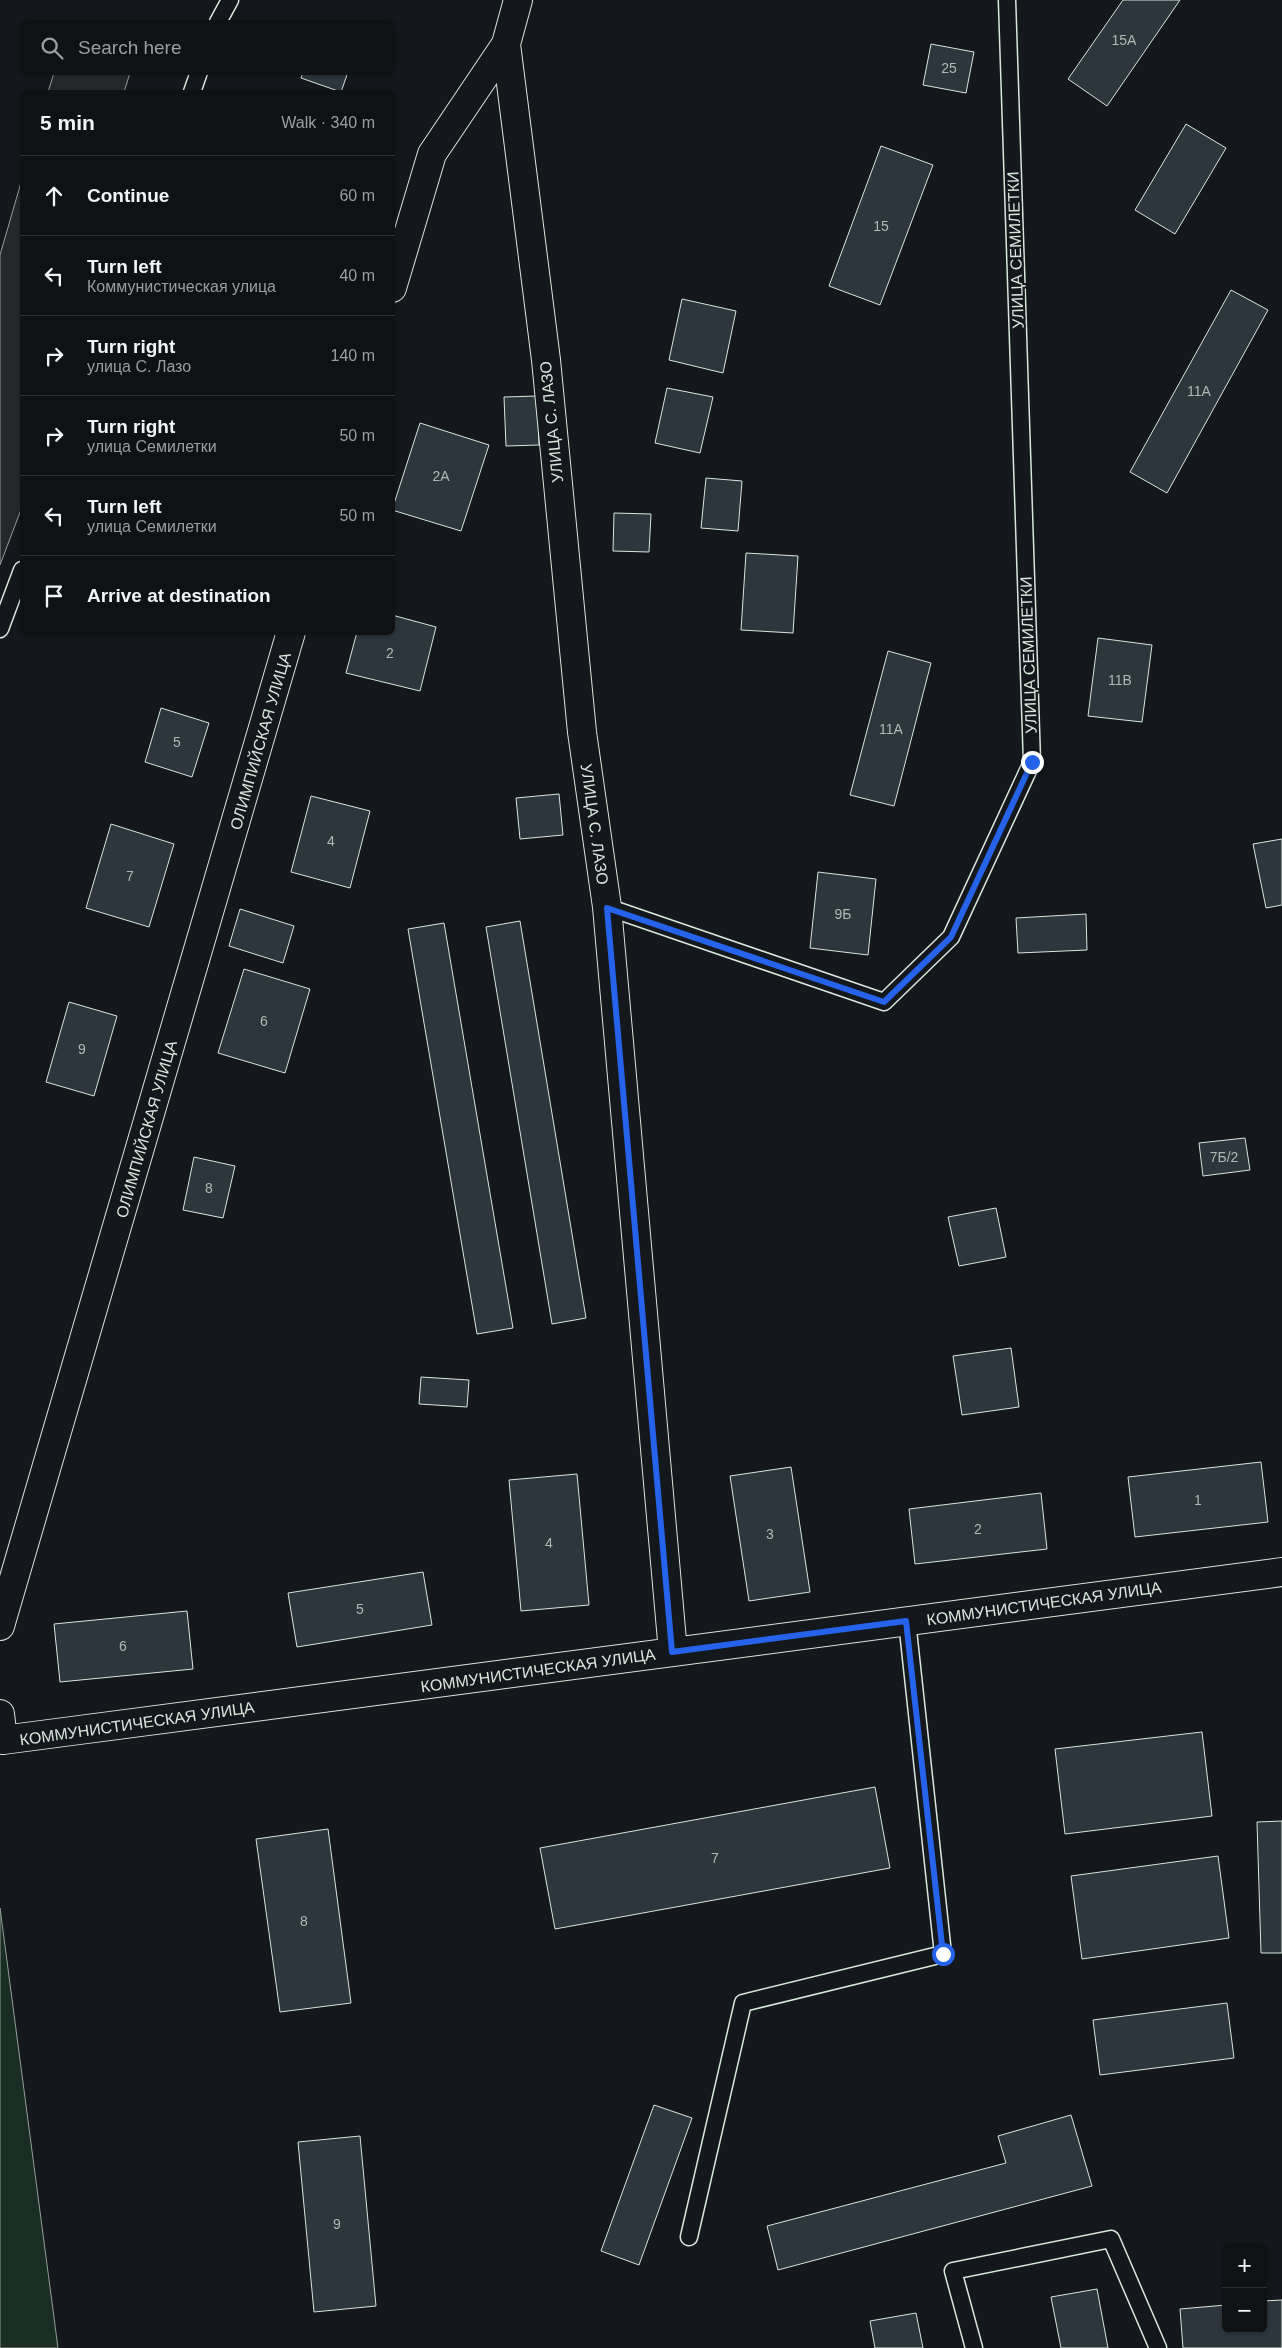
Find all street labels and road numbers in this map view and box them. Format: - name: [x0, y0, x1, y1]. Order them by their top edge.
- street label: УЛИЦА СЕМИЛЕТКИ: [1004, 171, 1027, 329]
- street label: УЛИЦА С. ЛАЗО: [537, 360, 566, 483]
- street label: УЛИЦА СЕМИЛЕТКИ: [1017, 576, 1040, 734]
- street label: ОЛИМПИЙСКАЯ УЛИЦА: [226, 650, 294, 832]
- street label: УЛИЦА С. ЛАЗО: [578, 763, 611, 886]
- street label: ОЛИМПИЙСКАЯ УЛИЦА: [112, 1038, 180, 1220]
- street label: КОММУНИСТИЧЕСКАЯ УЛИЦА: [926, 1579, 1163, 1628]
- street label: КОММУНИСТИЧЕСКАЯ УЛИЦА: [420, 1646, 657, 1695]
- street label: КОММУНИСТИЧЕСКАЯ УЛИЦА: [19, 1699, 256, 1748]

